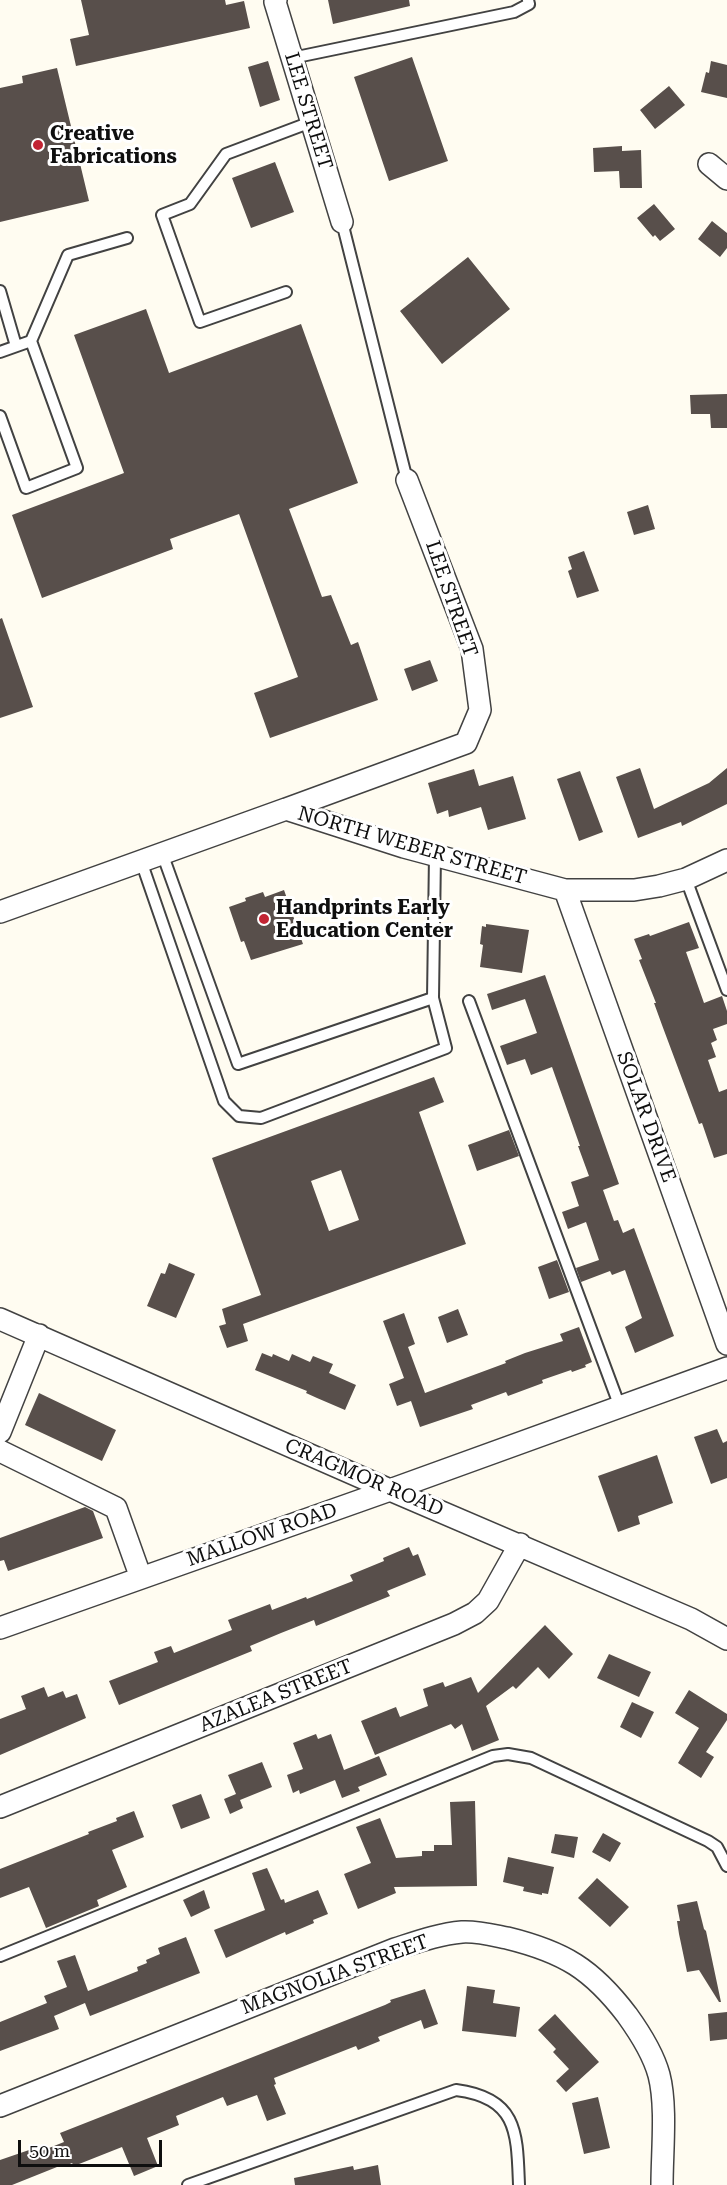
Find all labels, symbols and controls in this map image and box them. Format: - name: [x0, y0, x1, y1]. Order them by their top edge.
- street label: LEE STREET: [279, 49, 337, 173]
- place label: Creative Fabrications: [50, 122, 177, 169]
- marker: Creative Fabrications: [31, 138, 45, 152]
- street label: LEE STREET: [420, 538, 482, 660]
- street label: NORTH WEBER STREET: [295, 802, 529, 890]
- place label: Handprints Early Education Center: [276, 896, 453, 943]
- marker: Handprints Early Education Center: [257, 912, 271, 926]
- street label: SOLAR DRIVE: [611, 1048, 681, 1186]
- street label: CRAGMOR ROAD: [281, 1434, 447, 1522]
- street label: MALLOW ROAD: [184, 1498, 340, 1572]
- street label: AZALEA STREET: [196, 1654, 356, 1738]
- street label: MAGNOLIA STREET: [238, 1930, 432, 2020]
- scale bar: [21, 2128, 165, 2166]
- text: 50 m: [29, 2140, 70, 2161]

